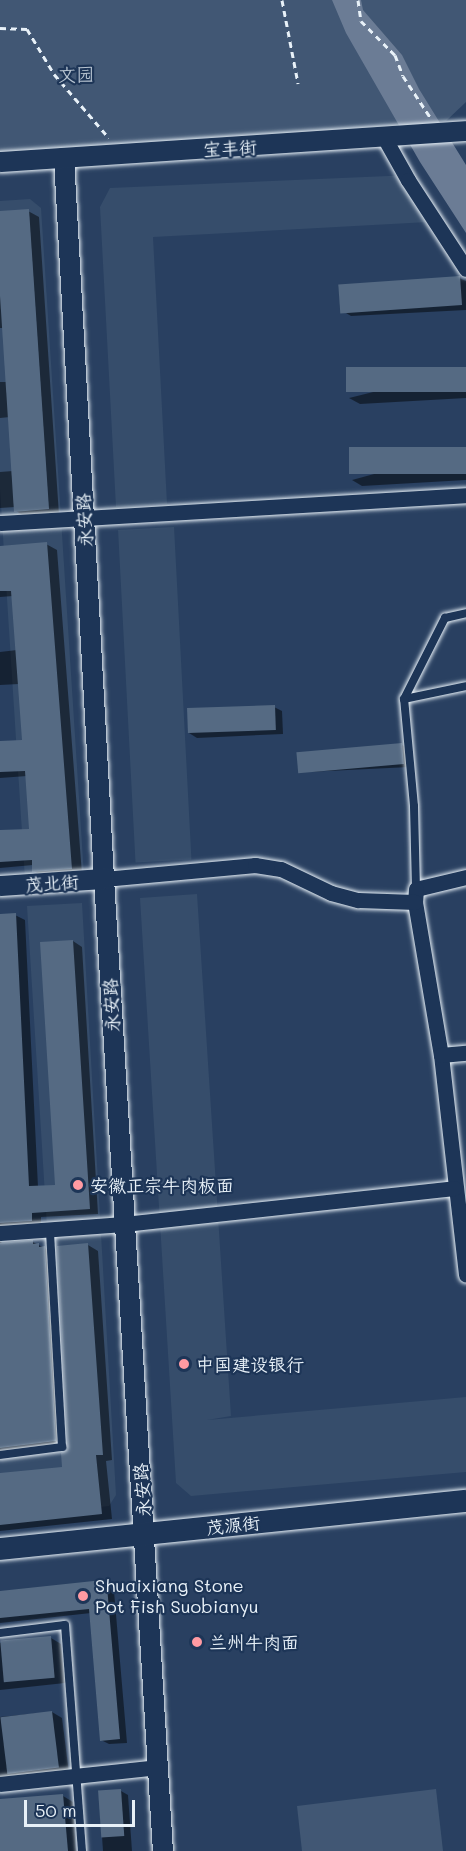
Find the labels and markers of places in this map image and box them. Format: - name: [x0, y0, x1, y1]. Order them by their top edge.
- place label: 安徽正宗牛肉板面: [90, 1174, 234, 1196]
- marker: 安徽正宗牛肉板面: [71, 1178, 85, 1192]
- place label: 中国建设银行: [196, 1353, 304, 1375]
- marker: 中国建设银行: [177, 1357, 191, 1371]
- place label: Shuaixiang Stone Pot Fish Suobianyu: [95, 1575, 259, 1618]
- marker: Shuaixiang Stone Pot Fish Suobianyu: [76, 1589, 90, 1603]
- place label: 兰州牛肉面: [209, 1631, 299, 1653]
- marker: 兰州牛肉面: [190, 1635, 204, 1649]

